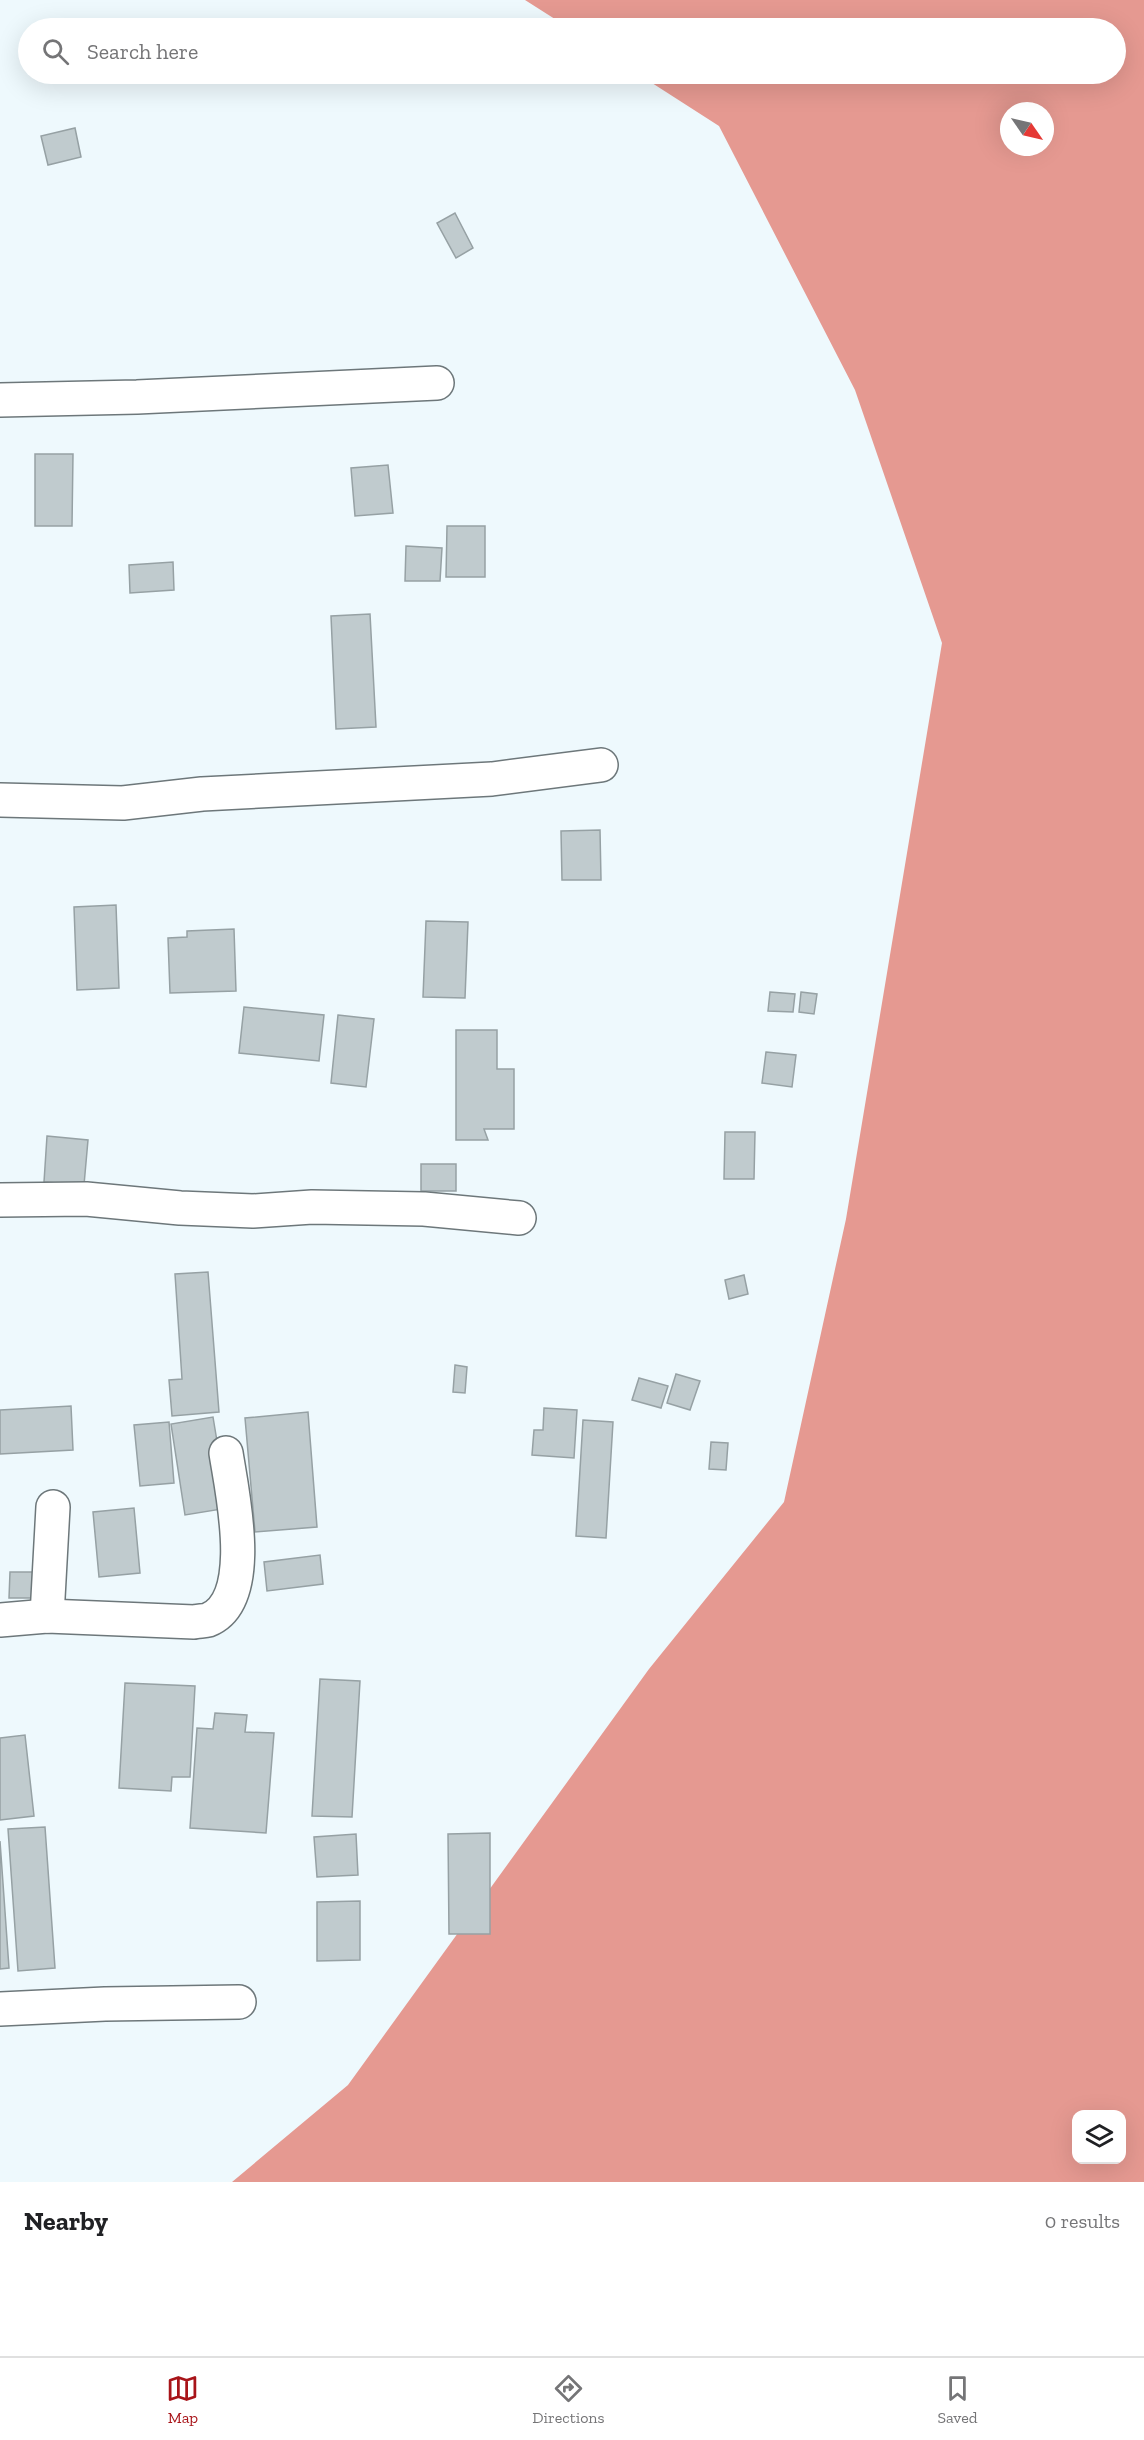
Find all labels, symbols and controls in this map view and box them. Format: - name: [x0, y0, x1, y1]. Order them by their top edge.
- search box: [18, 18, 1126, 84]
- icon: search: [39, 35, 72, 68]
- text: Search here: [87, 38, 198, 65]
- north arrow: [1000, 102, 1054, 156]
- map controls: [1072, 2110, 1126, 2164]
- button: layers: [1072, 2110, 1126, 2164]
- text: Nearby: [24, 2205, 108, 2237]
- text: 0 results: [1045, 2209, 1120, 2233]
- tab: Map: [166, 2372, 199, 2427]
- tab: Directions: [532, 2372, 605, 2427]
- tab: Saved: [937, 2372, 978, 2427]

